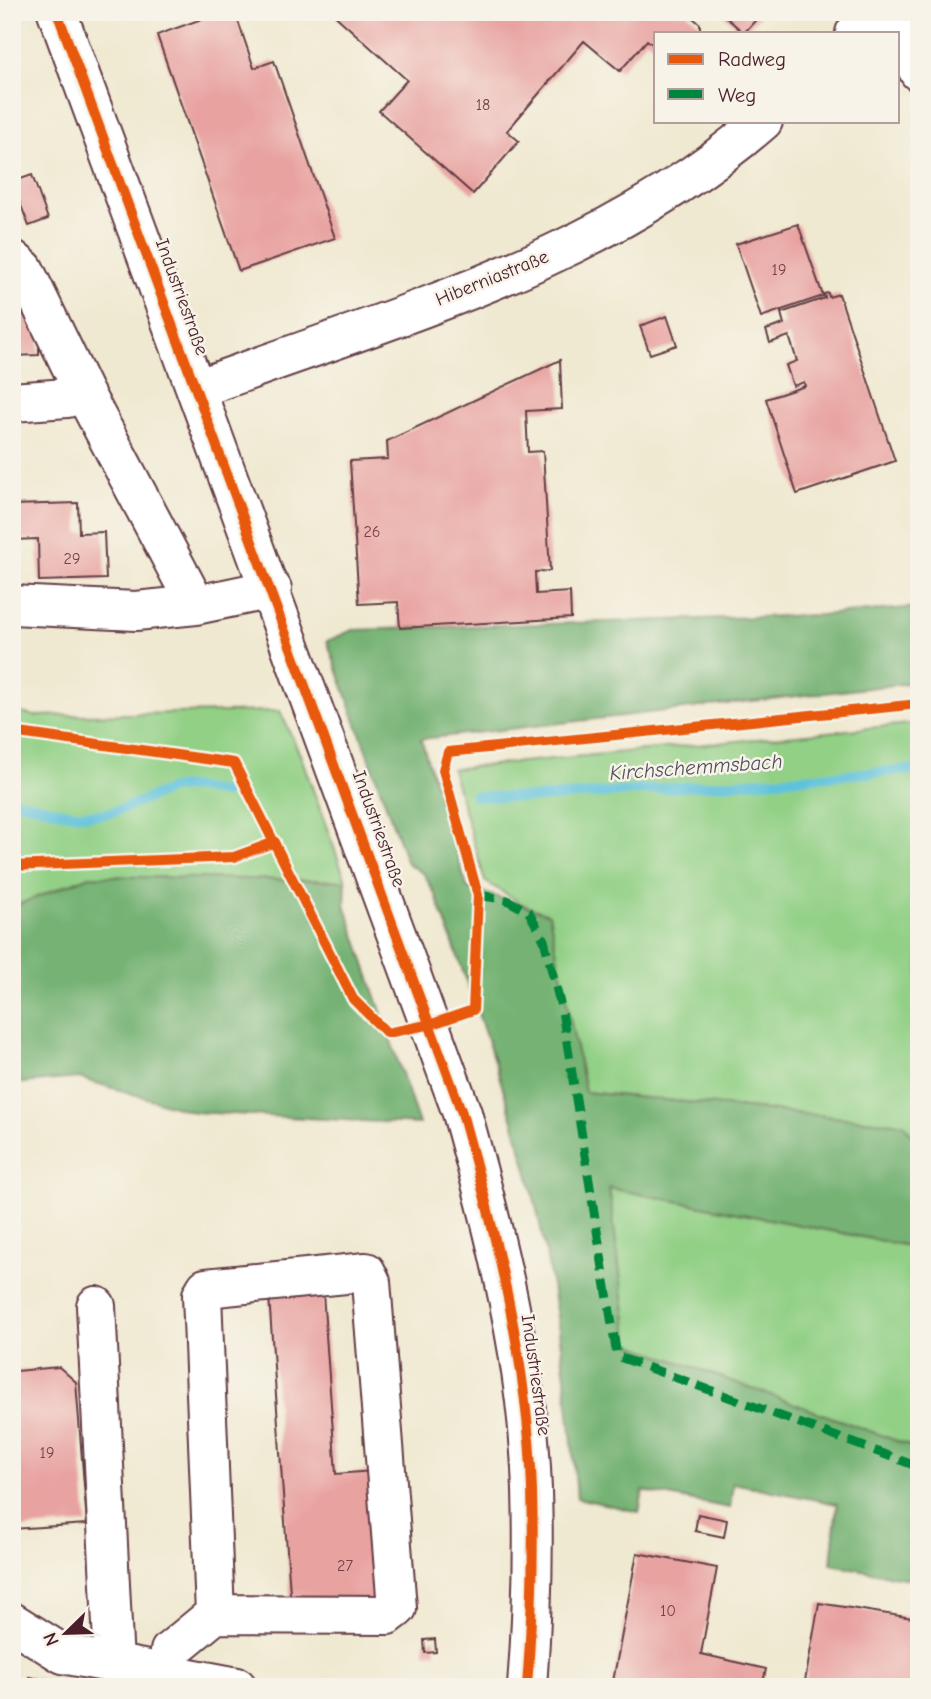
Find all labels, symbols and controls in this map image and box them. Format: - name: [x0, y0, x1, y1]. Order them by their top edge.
- legend: [654, 32, 900, 122]
- text: Radweg: [718, 47, 786, 71]
- text: Weg: [718, 83, 756, 107]
- house number: 18: [476, 96, 490, 114]
- street label: Industriestraße: [151, 236, 213, 358]
- street label: Hiberniastraße: [432, 245, 552, 311]
- house number: 19: [772, 261, 786, 279]
- house number: 26: [363, 523, 381, 541]
- house number: 29: [64, 550, 80, 568]
- water label: Kirchschemmsbach: [609, 749, 783, 785]
- street label: Industriestraße: [348, 768, 410, 890]
- street label: Industriestraße: [517, 1313, 555, 1437]
- house number: 19: [40, 1444, 54, 1462]
- house number: 27: [337, 1557, 353, 1575]
- north arrow: [32, 1598, 102, 1668]
- house number: 10: [660, 1602, 676, 1620]
- text: N: [39, 1629, 64, 1649]

